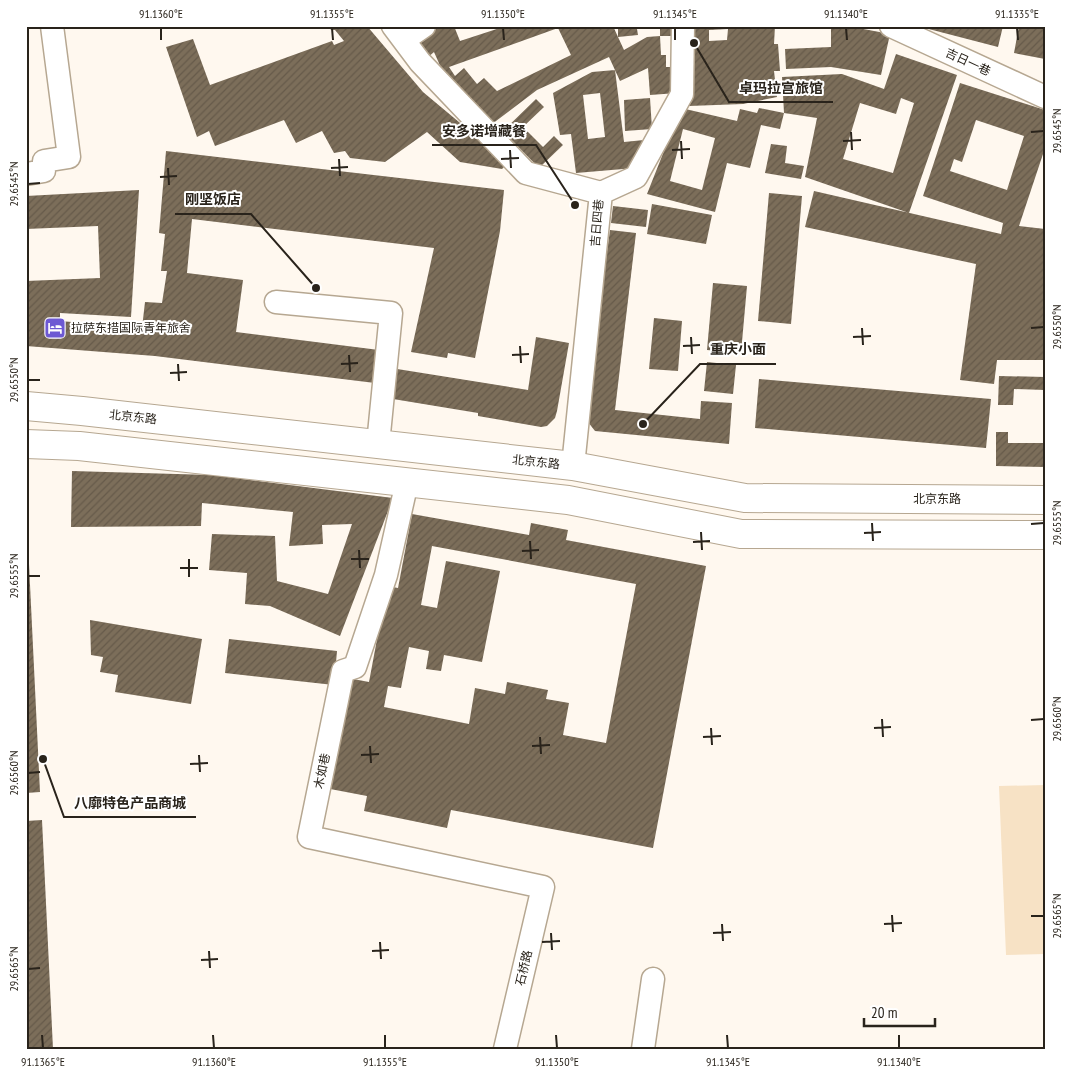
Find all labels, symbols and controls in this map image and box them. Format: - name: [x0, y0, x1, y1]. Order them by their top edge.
- text: 91.1360°E: [139, 6, 183, 21]
- text: 91.1355°E: [310, 6, 354, 21]
- text: 91.1350°E: [481, 6, 525, 21]
- text: 91.1345°E: [653, 6, 697, 21]
- text: 91.1340°E: [824, 6, 868, 21]
- text: 91.1335°E: [995, 6, 1039, 21]
- street label: 吉日一巷: [943, 45, 993, 78]
- callout: 卓玛拉宫旅馆: [729, 73, 833, 102]
- text: 卓玛拉宫旅馆: [739, 79, 823, 97]
- text: 29.6545°N: [1049, 108, 1064, 154]
- callout: 安多诺增藏餐: [432, 116, 536, 145]
- text: 安多诺增藏餐: [442, 122, 526, 140]
- text: 29.6545°N: [6, 161, 21, 207]
- callout: 刚坚饭店: [175, 185, 251, 214]
- text: 刚坚饭店: [185, 190, 241, 208]
- street label: 吉日四巷: [587, 198, 606, 248]
- text: 29.6550°N: [1049, 304, 1064, 350]
- hotel icon: 拉萨东措国际青年旅舍: [43, 316, 67, 340]
- place label: 拉萨东措国际青年旅舍: [71, 320, 191, 335]
- callout: 重庆小面: [700, 335, 776, 364]
- text: 重庆小面: [710, 340, 766, 358]
- text: 29.6550°N: [6, 357, 21, 403]
- street label: 北京东路: [108, 407, 158, 426]
- street label: 北京东路: [511, 452, 561, 471]
- street label: 北京东路: [913, 491, 961, 506]
- text: 29.6555°N: [1049, 500, 1064, 546]
- text: 29.6555°N: [6, 553, 21, 599]
- text: 29.6560°N: [1049, 696, 1064, 742]
- text: 29.6560°N: [6, 750, 21, 796]
- street label: 木如巷: [310, 752, 333, 790]
- callout: 八廓特色产品商城: [64, 788, 196, 817]
- text: 八廓特色产品商城: [74, 794, 186, 812]
- text: 29.6565°N: [1049, 893, 1064, 939]
- text: 29.6565°N: [6, 946, 21, 992]
- street label: 石桥路: [512, 949, 535, 987]
- scale bar: [864, 995, 935, 1027]
- text: 20 m: [871, 1003, 897, 1022]
- text: 91.1365°E: [21, 1054, 65, 1069]
- text: 91.1360°E: [192, 1054, 236, 1069]
- text: 91.1355°E: [363, 1054, 407, 1069]
- text: 91.1350°E: [535, 1054, 579, 1069]
- text: 91.1345°E: [706, 1054, 750, 1069]
- text: 91.1340°E: [877, 1054, 921, 1069]

